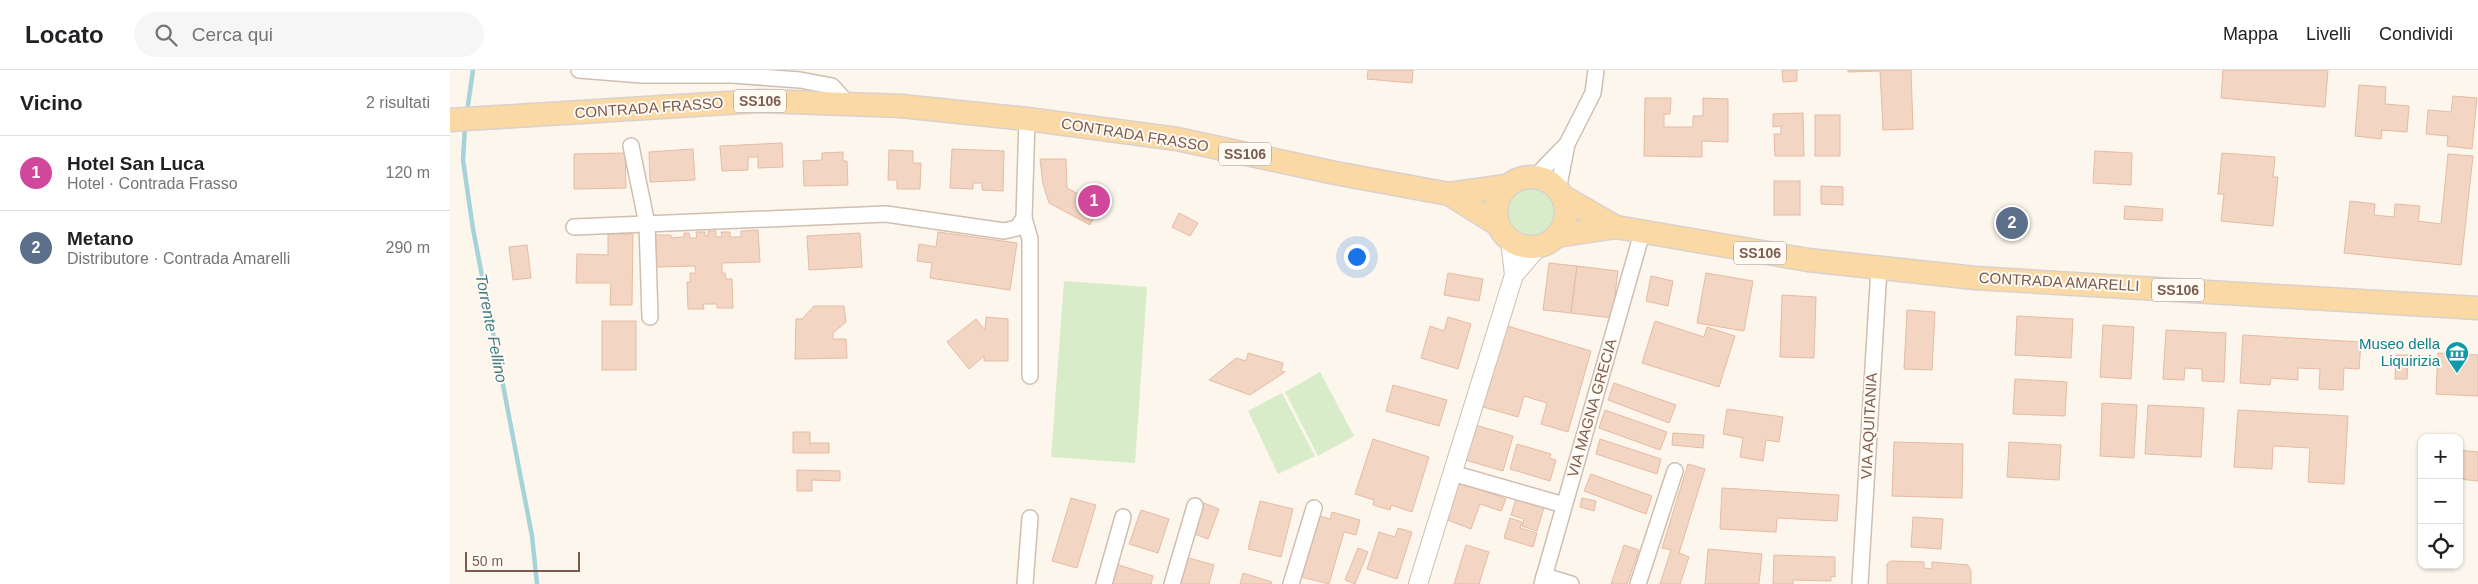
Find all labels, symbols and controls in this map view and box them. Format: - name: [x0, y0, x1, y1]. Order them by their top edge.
- search box: [134, 12, 484, 57]
- text: Locato: [25, 21, 104, 48]
- icon: search: [152, 21, 180, 49]
- text: Cerca qui: [192, 24, 273, 45]
- text: Mappa: [2223, 24, 2278, 44]
- text: Livelli: [2306, 24, 2351, 44]
- text: Condividi: [2379, 24, 2453, 44]
- road number: SS106: [734, 90, 786, 112]
- text: Vicino: [20, 91, 83, 114]
- text: 2 risultati: [366, 94, 430, 111]
- street label: CONTRADA FRASSO: [574, 94, 724, 121]
- street label: CONTRADA FRASSO: [1060, 114, 1210, 155]
- road number: SS106: [1219, 142, 1271, 166]
- text: Hotel San Luca: [67, 153, 204, 174]
- text: 1: [32, 164, 40, 181]
- text: 120 m: [386, 164, 430, 181]
- text: Hotel · Contrada Frasso: [67, 175, 238, 192]
- pin: 1: [1078, 182, 1110, 220]
- pin: 2: [1996, 204, 2028, 242]
- text: Metano: [67, 228, 134, 249]
- text: 2: [32, 239, 40, 256]
- text: 290 m: [386, 239, 430, 256]
- road number: SS106: [1734, 242, 1786, 264]
- your location: [1344, 244, 1370, 270]
- text: Distributore · Contrada Amarelli: [67, 250, 290, 267]
- street label: CONTRADA AMARELLI: [1978, 269, 2140, 294]
- water label: Torrente Fellino: [473, 272, 510, 384]
- road number: SS106: [2152, 278, 2204, 302]
- place label: Museo della Liquirizia: [2359, 335, 2441, 369]
- street label: VIA MAGNA GRECIA: [1564, 337, 1619, 479]
- museum icon: Museo della Liquirizia: [2444, 340, 2470, 374]
- street label: VIA AQUITANIA: [1857, 372, 1880, 480]
- map controls: [2418, 434, 2463, 569]
- button: +: [2418, 434, 2463, 479]
- button: −: [2418, 479, 2463, 524]
- button: locate: [2418, 524, 2463, 569]
- scale bar: [465, 549, 580, 572]
- text: 50 m: [472, 553, 503, 569]

